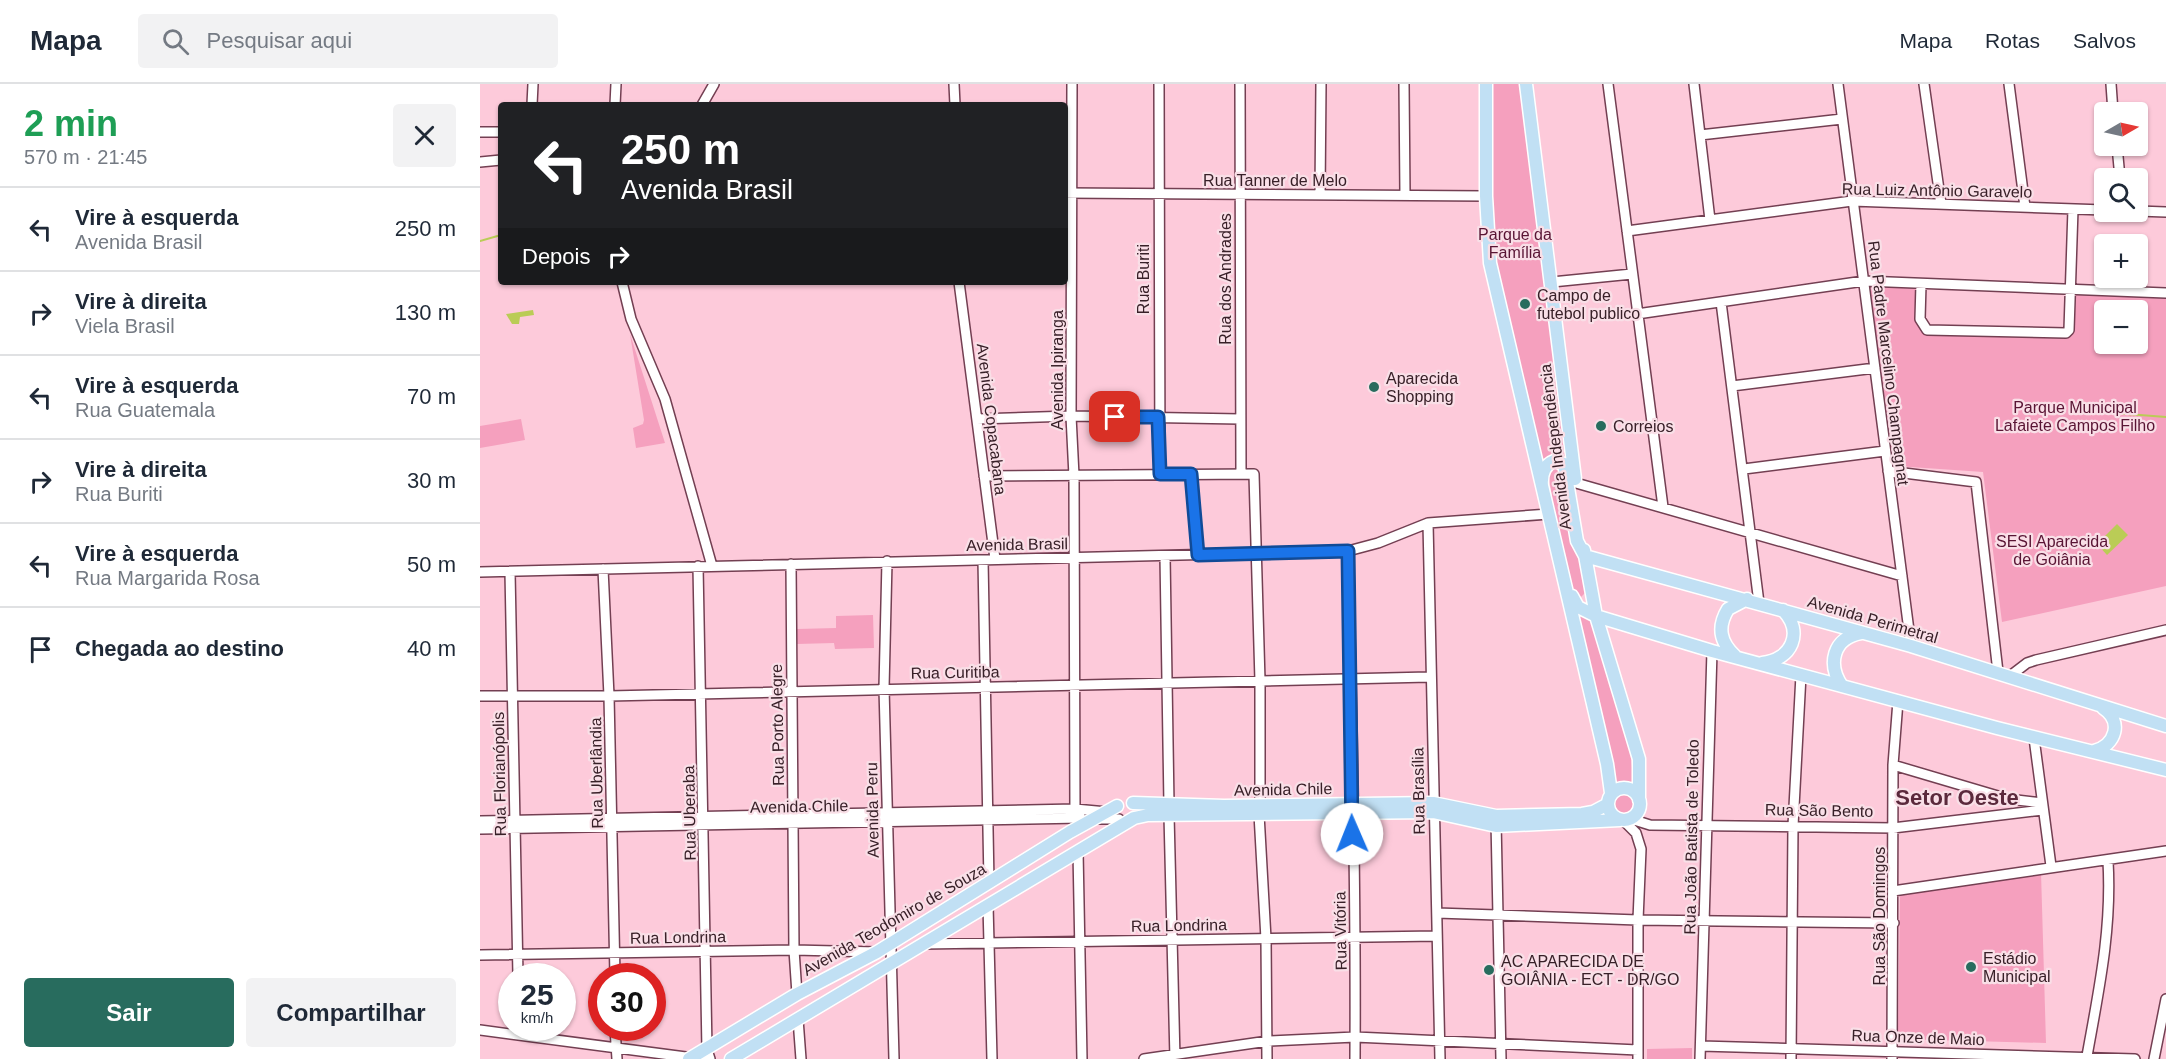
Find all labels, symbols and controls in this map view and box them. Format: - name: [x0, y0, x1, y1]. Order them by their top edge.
- search box: [138, 14, 558, 68]
- text: Mapa: [30, 25, 102, 56]
- icon: search: [159, 25, 192, 58]
- text: Pesquisar aqui: [207, 28, 352, 53]
- text: Mapa: [1900, 29, 1952, 52]
- text: Rotas: [1985, 29, 2040, 52]
- text: Salvos: [2073, 29, 2136, 52]
- north arrow: [2094, 102, 2148, 156]
- map controls: [2094, 102, 2148, 354]
- text: 2 min: [24, 103, 118, 144]
- button: close: [393, 104, 456, 167]
- icon: left: [522, 126, 600, 204]
- text: 250 m: [621, 126, 740, 173]
- text: 570 m · 21:45: [24, 146, 147, 168]
- button: search: [2094, 168, 2148, 222]
- street label: Rua Tanner de Melo: [1203, 172, 1347, 189]
- text: Avenida Brasil: [621, 175, 793, 205]
- street label: Rua Luiz Antônio Garavelo: [1842, 180, 2032, 201]
- text: Vire à esquerda: [75, 205, 238, 230]
- icon: left: [24, 213, 57, 246]
- street label: Rua dos Andrades: [1217, 213, 1234, 345]
- text: 250 m: [395, 216, 456, 241]
- park label: Parque da Família: [1478, 226, 1552, 261]
- text: Avenida Brasil: [75, 231, 202, 253]
- button: +: [2094, 234, 2148, 288]
- icon: right: [602, 240, 635, 273]
- street label: Rua Padre Marcelino Champagnat: [1865, 240, 1912, 487]
- text: Depois: [522, 244, 590, 269]
- street label: Rua Buriti: [1135, 244, 1152, 314]
- place label: Campo de futebol publico: [1537, 287, 1640, 322]
- text: Vire à direita: [75, 289, 207, 314]
- icon: right: [24, 297, 57, 330]
- marker: Campo de futebol publico: [1518, 297, 1532, 311]
- text: 130 m: [395, 300, 456, 325]
- button: −: [2094, 300, 2148, 354]
- street label: Avenida Ipiranga: [1049, 310, 1066, 430]
- text: Viela Brasil: [75, 315, 175, 337]
- street label: Avenida Copacabana: [974, 342, 1009, 496]
- street label: Avenida Independência: [1537, 363, 1574, 531]
- place label: Aparecida Shopping: [1386, 370, 1458, 405]
- text: Vire à esquerda: [75, 373, 238, 398]
- marker: Aparecida Shopping: [1367, 380, 1381, 394]
- icon: left: [24, 381, 57, 414]
- text: 70 m: [407, 384, 456, 409]
- pin: [1089, 391, 1140, 442]
- text: Rua Guatemala: [75, 399, 215, 421]
- park label: Parque Municipal Lafaiete Campos Filho: [1995, 399, 2155, 434]
- icon: arrive: [1098, 400, 1131, 433]
- place label: Correios: [1613, 418, 1673, 435]
- marker: Correios: [1594, 419, 1608, 433]
- text: Vire à direita: [75, 457, 207, 482]
- icon: right: [24, 465, 57, 498]
- text: 30 m: [407, 468, 456, 493]
- text: Rua Buriti: [75, 483, 163, 505]
- park label: SESI Aparecida de Goiânia: [1996, 533, 2108, 568]
- street label: Avenida Brasil: [966, 535, 1068, 554]
- text: Vire à esquerda: [75, 541, 238, 566]
- icon: left: [24, 549, 57, 582]
- text: 50 m: [407, 552, 456, 577]
- text: Rua Margarida Rosa: [75, 567, 260, 589]
- street label: Avenida Perimetral: [1806, 593, 1940, 646]
- icon: arrive: [24, 633, 57, 666]
- text: Chegada ao destino: [75, 636, 284, 661]
- text: 40 m: [407, 636, 456, 661]
- street label: Rua Curitiba: [910, 663, 1000, 682]
- street label: Rua Porto Alegre: [768, 664, 787, 786]
- street label: Rua Florianópolis: [490, 712, 509, 836]
- street label: Rua Uberlândia: [587, 717, 606, 829]
- street label: Rua João Batista de Toledo: [1681, 739, 1702, 935]
- street label: Rua Brasília: [1409, 747, 1428, 835]
- street label: Avenida Peru: [863, 762, 882, 858]
- street label: Rua Uberaba: [680, 765, 699, 861]
- street label: Avenida Chile: [1234, 780, 1332, 799]
- district label: Setor Oeste: [1895, 785, 2019, 810]
- street label: Avenida Chile: [750, 797, 848, 816]
- street label: Rua São Bento: [1765, 801, 1873, 820]
- position arrow: [1320, 802, 1384, 866]
- street label: Rua São Domingos: [1871, 847, 1888, 985]
- street label: Avenida Teodomiro de Souza: [800, 860, 989, 979]
- street label: Rua Vitória: [1331, 891, 1350, 971]
- street label: Rua Londrina: [1131, 916, 1227, 935]
- street label: Rua Londrina: [630, 928, 726, 947]
- place label: Estádio Municipal: [1983, 950, 2051, 985]
- place label: AC APARECIDA DE GOIÂNIA - ECT - DR/GO: [1501, 953, 1679, 988]
- marker: Estádio Municipal: [1964, 960, 1978, 974]
- speed limit sign: 30: [588, 963, 666, 1041]
- marker: AC APARECIDA DE GOIÂNIA - ECT - DR/GO: [1482, 963, 1496, 977]
- button: Sair: [24, 978, 234, 1047]
- button: Compartilhar: [246, 978, 456, 1047]
- text: 25: [520, 978, 554, 1011]
- text: km/h: [521, 1009, 553, 1026]
- street label: Rua Onze de Maio: [1851, 1027, 1985, 1048]

